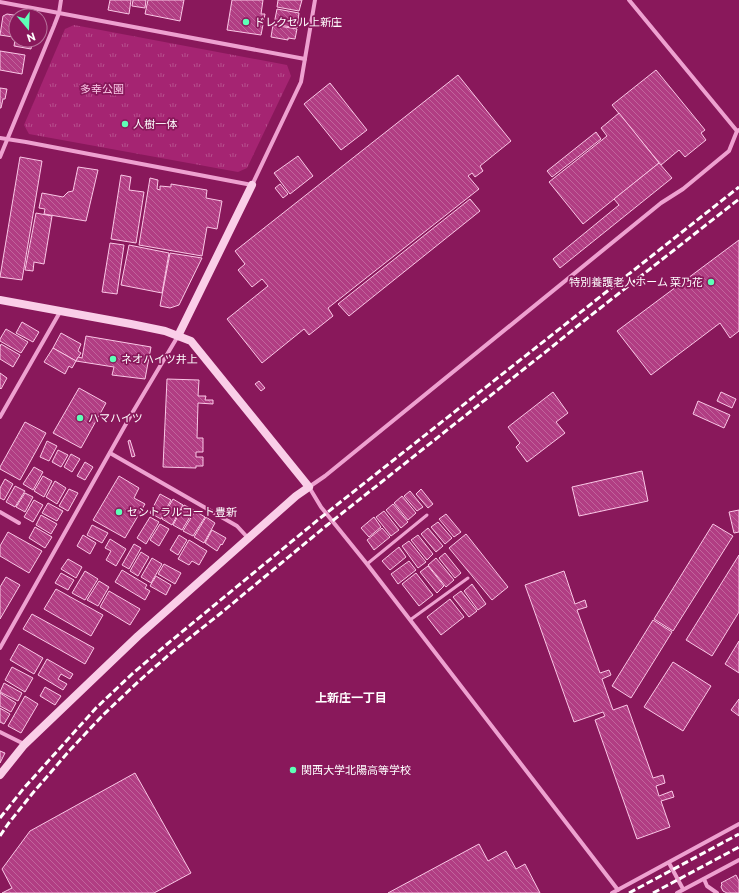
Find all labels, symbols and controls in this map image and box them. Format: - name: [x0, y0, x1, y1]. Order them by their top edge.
- north arrow: [8, 8, 48, 48]
- place label: ドレクセル上新庄: [254, 15, 342, 28]
- marker: ドレクセル上新庄: [241, 17, 251, 27]
- text: N: [25, 30, 37, 45]
- park label: 多幸公園: [80, 82, 124, 95]
- place label: 人樹一体: [133, 117, 178, 130]
- marker: 人樹一体: [120, 119, 130, 129]
- place label: 特別養護老人ホーム 菜乃花: [569, 275, 703, 288]
- marker: 特別養護老人ホーム 菜乃花: [706, 277, 716, 287]
- place label: ネオハイツ井上: [121, 352, 198, 365]
- marker: ネオハイツ井上: [108, 354, 118, 364]
- place label: ハマハイツ: [88, 411, 143, 424]
- marker: ハマハイツ: [75, 413, 85, 423]
- place label: セントラルコート豊新: [127, 505, 237, 518]
- marker: セントラルコート豊新: [114, 507, 124, 517]
- district label: 上新庄一丁目: [315, 690, 387, 704]
- place label: 関西大学北陽高等学校: [301, 763, 411, 776]
- marker: 関西大学北陽高等学校: [288, 765, 298, 775]

